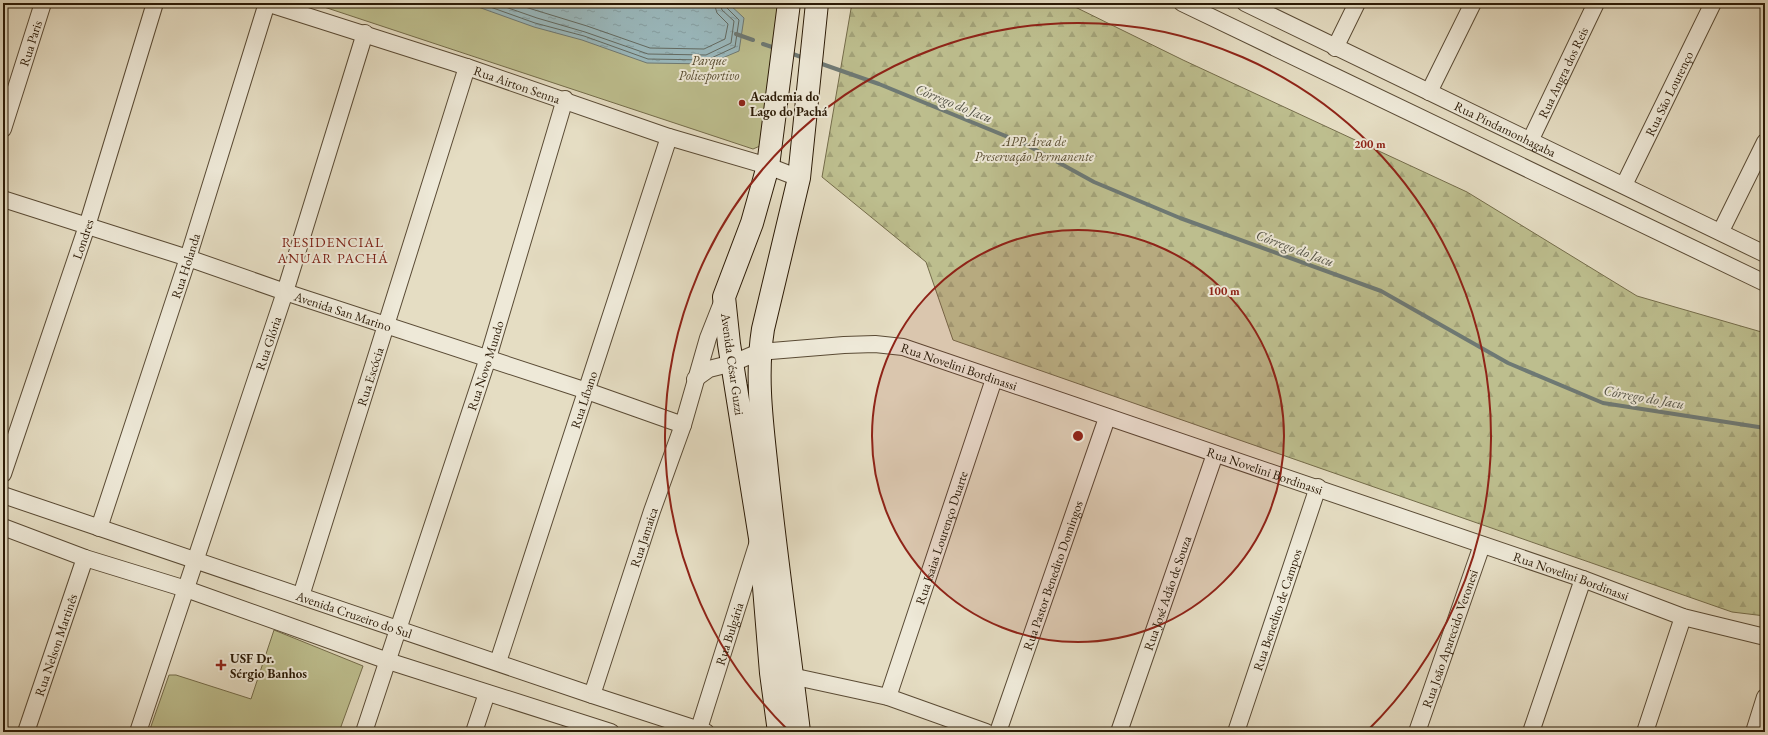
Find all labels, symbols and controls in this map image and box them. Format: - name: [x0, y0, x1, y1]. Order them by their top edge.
- street label: Rua Paris: [15, 18, 46, 69]
- street label: Rua Angra dos Reis: [1534, 24, 1592, 121]
- street label: Rua São Lourenço: [1641, 48, 1697, 139]
- park label: Parque Poliesportivo: [679, 52, 739, 84]
- street label: Rua Airton Senna: [471, 62, 563, 108]
- water label: Córrego do Jacu: [913, 79, 995, 127]
- place label: Academia do Lago do Pachá: [749, 88, 828, 120]
- street label: Rua Pindamonhagaba: [1451, 97, 1559, 161]
- marker: Academia do Lago do Pachá: [737, 98, 747, 108]
- park label: APP Área de Preservação Permanente: [975, 133, 1094, 165]
- text: 200 m: [1354, 136, 1386, 152]
- street label: Londres: [68, 217, 98, 261]
- water label: Córrego do Jacu: [1254, 226, 1336, 270]
- street label: Rua Holanda: [167, 230, 204, 301]
- district label: RESIDENCIAL ANUAR PACHÁ: [276, 233, 389, 267]
- text: 100 m: [1208, 283, 1240, 299]
- street label: Avenida San Marino: [291, 287, 394, 335]
- street label: Avenida César Guzzi: [717, 311, 748, 416]
- street label: Rua Glória: [252, 313, 286, 372]
- street label: Rua Novo Mundo: [463, 319, 508, 413]
- street label: Rua Novelini Bordinassi: [899, 339, 1019, 394]
- street label: Rua Escócia: [353, 344, 388, 408]
- street label: Rua Líbano: [567, 369, 601, 431]
- water label: Córrego do Jacu: [1602, 381, 1686, 413]
- centre of rings: [1071, 429, 1085, 443]
- street label: Rua Novelini Bordinassi: [1204, 443, 1325, 499]
- street label: Rua Isaias Lourenço Duarte: [911, 469, 972, 607]
- street label: Rua Pastor Benedito Domingos: [1019, 498, 1087, 653]
- street label: Rua Jamaica: [626, 504, 662, 570]
- street label: Rua José Adão de Souza: [1140, 533, 1195, 653]
- street label: Rua Benedito de Campos: [1249, 547, 1306, 673]
- street label: Rua Novelini Bordinassi: [1511, 548, 1631, 605]
- street label: Rua João Aparecido Veronesi: [1418, 567, 1482, 710]
- street label: Avenida Cruzeiro do Sul: [293, 587, 414, 642]
- street label: Rua Nelson Martinês: [31, 592, 81, 698]
- street label: Rua Bulgária: [712, 600, 748, 668]
- place label: USF Dr. Sérgio Banhos: [230, 650, 307, 682]
- marker: USF Dr. Sérgio Banhos: [215, 659, 227, 671]

